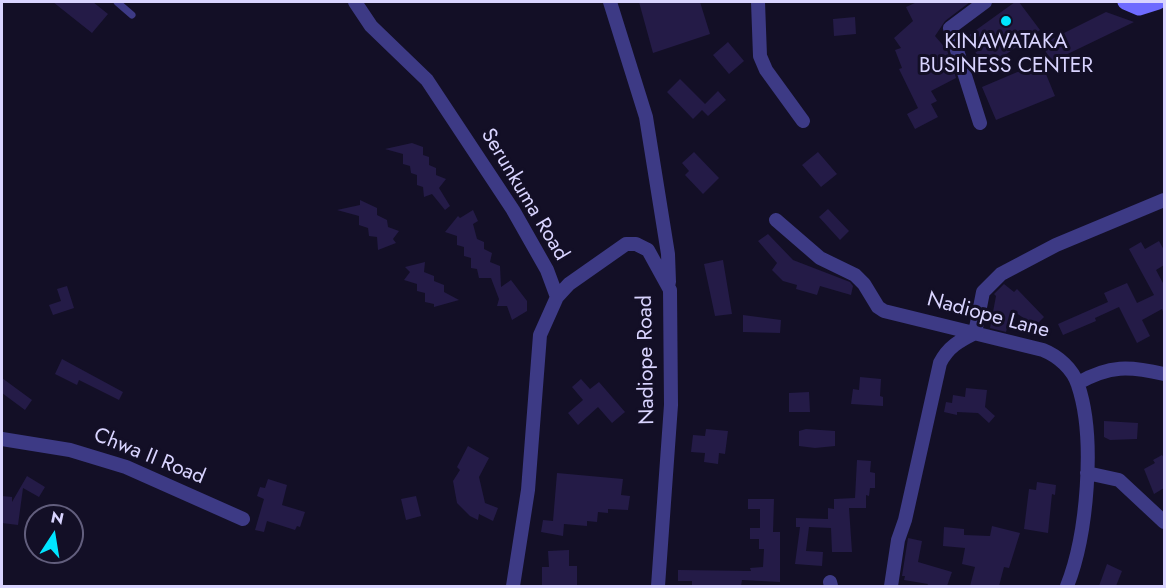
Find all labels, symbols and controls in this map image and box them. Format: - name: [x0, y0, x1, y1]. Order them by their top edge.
- marker: KINAWATAKA BUSINESS CENTER: [999, 14, 1013, 28]
- place label: KINAWATAKA BUSINESS CENTER: [919, 30, 1093, 80]
- street label: Serunkuma Road: [475, 124, 573, 266]
- street label: Nadiope Lane: [924, 288, 1052, 344]
- street label: Nadiope Road: [633, 295, 661, 425]
- street label: Chwa II Road: [90, 423, 208, 491]
- north arrow: [24, 504, 84, 564]
- text: N: [49, 505, 66, 530]

